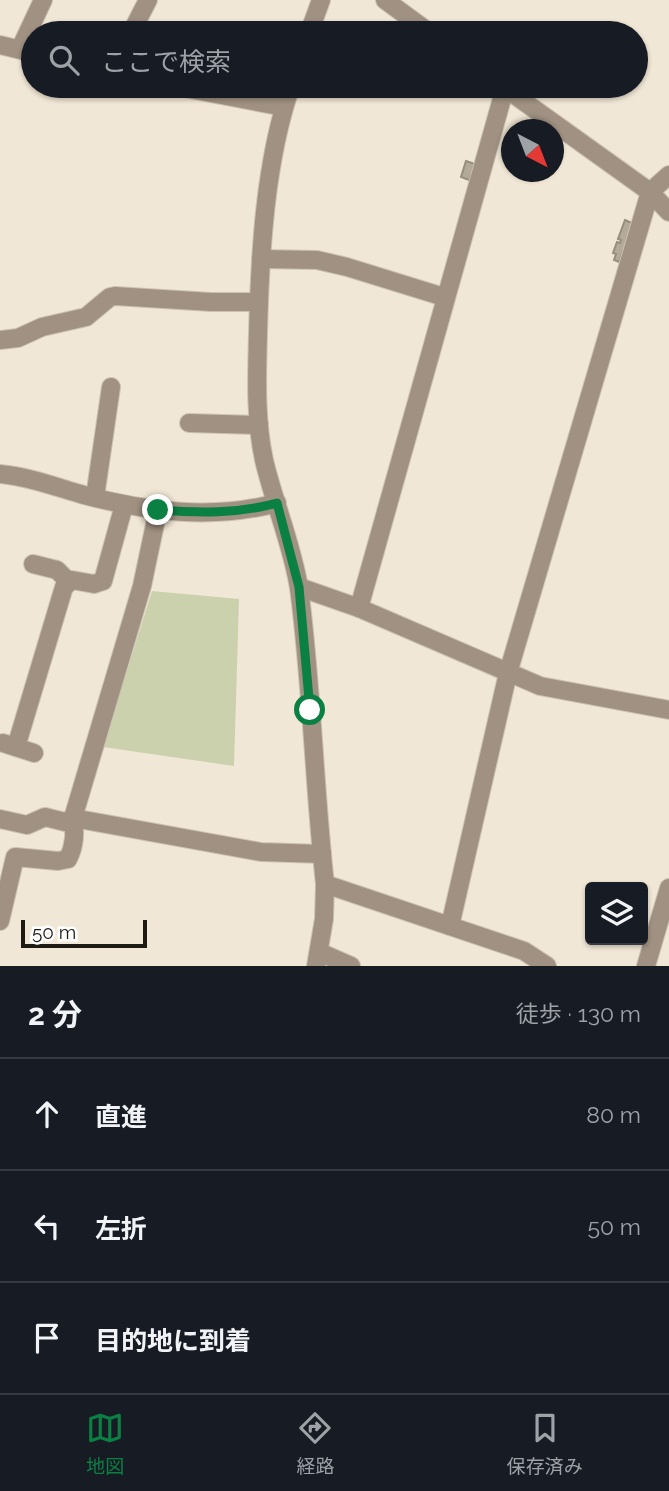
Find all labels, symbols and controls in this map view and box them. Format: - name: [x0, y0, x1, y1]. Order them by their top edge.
- search box: [21, 21, 648, 98]
- icon: search: [45, 41, 83, 79]
- text: ここで検索: [101, 47, 231, 77]
- north arrow: [501, 119, 564, 182]
- route end: [142, 494, 173, 525]
- route start: [294, 694, 325, 725]
- map controls: [585, 882, 648, 945]
- button: layers: [585, 882, 648, 945]
- scale bar: [21, 917, 147, 949]
- text: 50 m: [32, 921, 76, 943]
- text: 2 分: [28, 997, 82, 1032]
- text: 徒歩 · 130 m: [516, 1000, 641, 1027]
- icon: ahead: [28, 1095, 66, 1133]
- text: 80 m: [586, 1101, 641, 1128]
- text: 直進: [95, 1102, 147, 1132]
- icon: left: [28, 1207, 66, 1245]
- text: 50 m: [587, 1213, 641, 1240]
- text: 左折: [95, 1214, 147, 1244]
- icon: arrive: [28, 1319, 66, 1357]
- text: 目的地に到着: [95, 1326, 251, 1356]
- tab: 地図: [86, 1409, 124, 1478]
- tab: 経路: [296, 1409, 335, 1478]
- tab: 保存済み: [507, 1409, 583, 1478]

